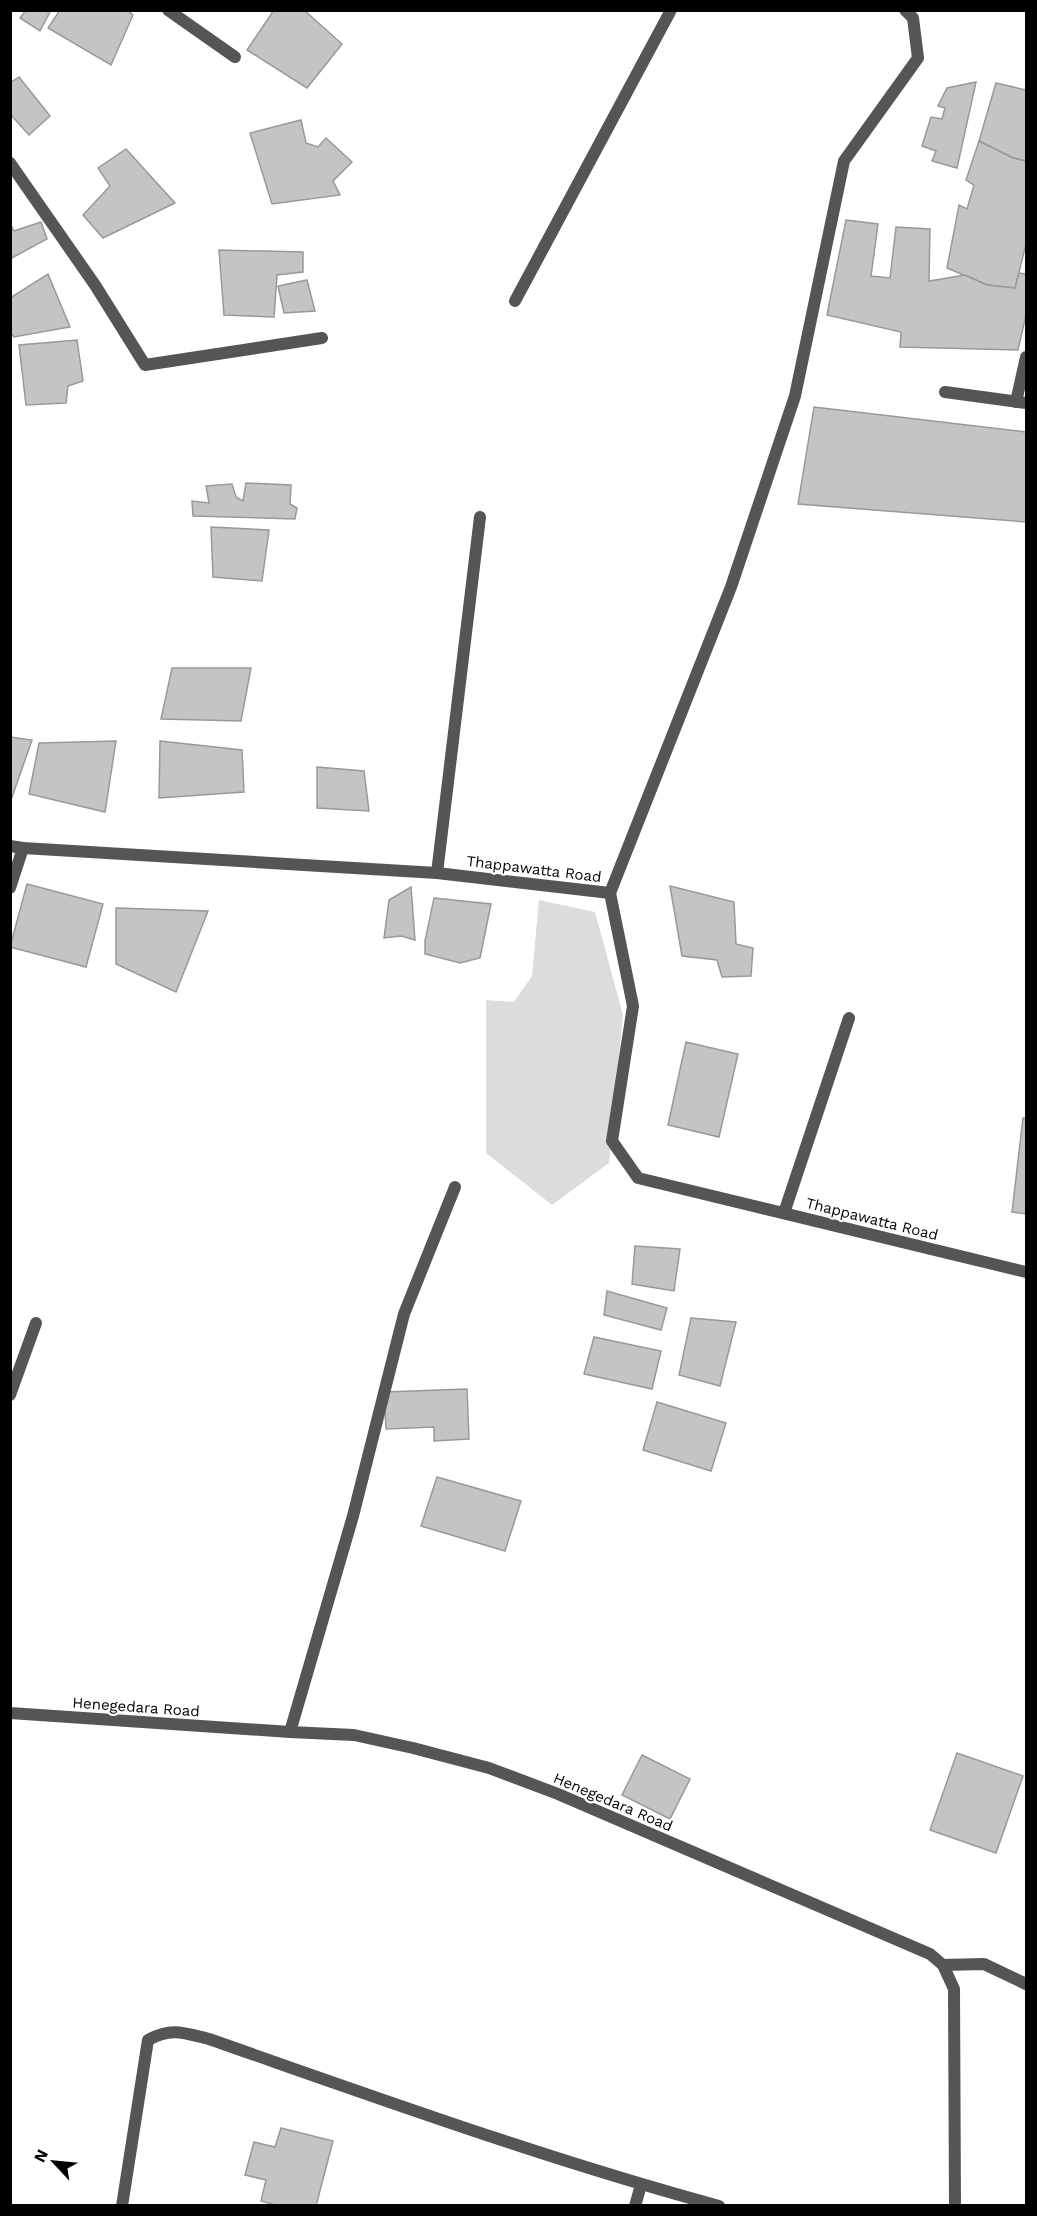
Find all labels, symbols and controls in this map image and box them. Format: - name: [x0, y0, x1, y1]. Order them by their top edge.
- street label: Thappawatta Road: [466, 852, 602, 886]
- street label: Thappawatta Road: [804, 1194, 940, 1244]
- street label: Henegedara Road: [72, 1694, 200, 1720]
- street label: Henegedara Road: [551, 1769, 675, 1835]
- north arrow: [24, 2132, 84, 2192]
- text: N: [30, 2146, 52, 2165]

